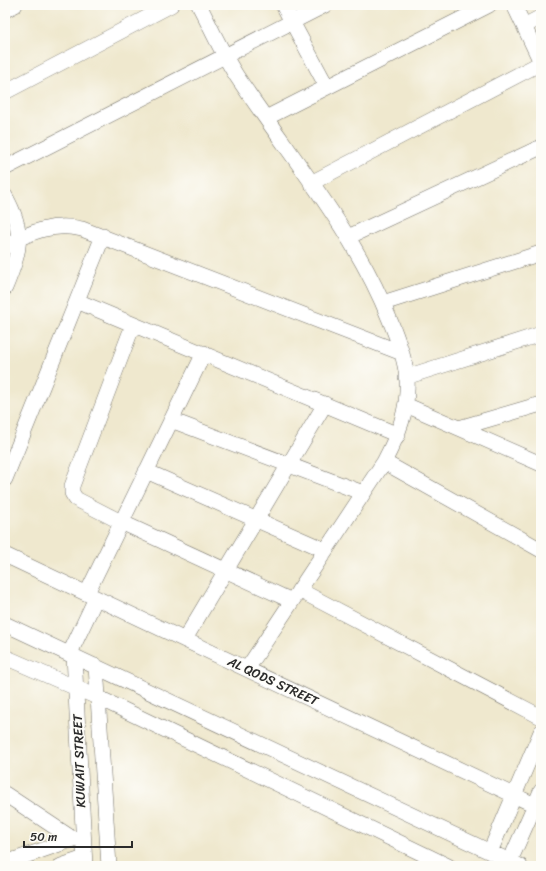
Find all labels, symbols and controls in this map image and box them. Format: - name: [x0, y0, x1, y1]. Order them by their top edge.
- street label: AL QODS STREET: [223, 649, 323, 713]
- street label: KUWAIT STREET: [66, 713, 92, 808]
- scale bar: [24, 823, 132, 849]
- text: 50 m: [30, 826, 57, 848]

